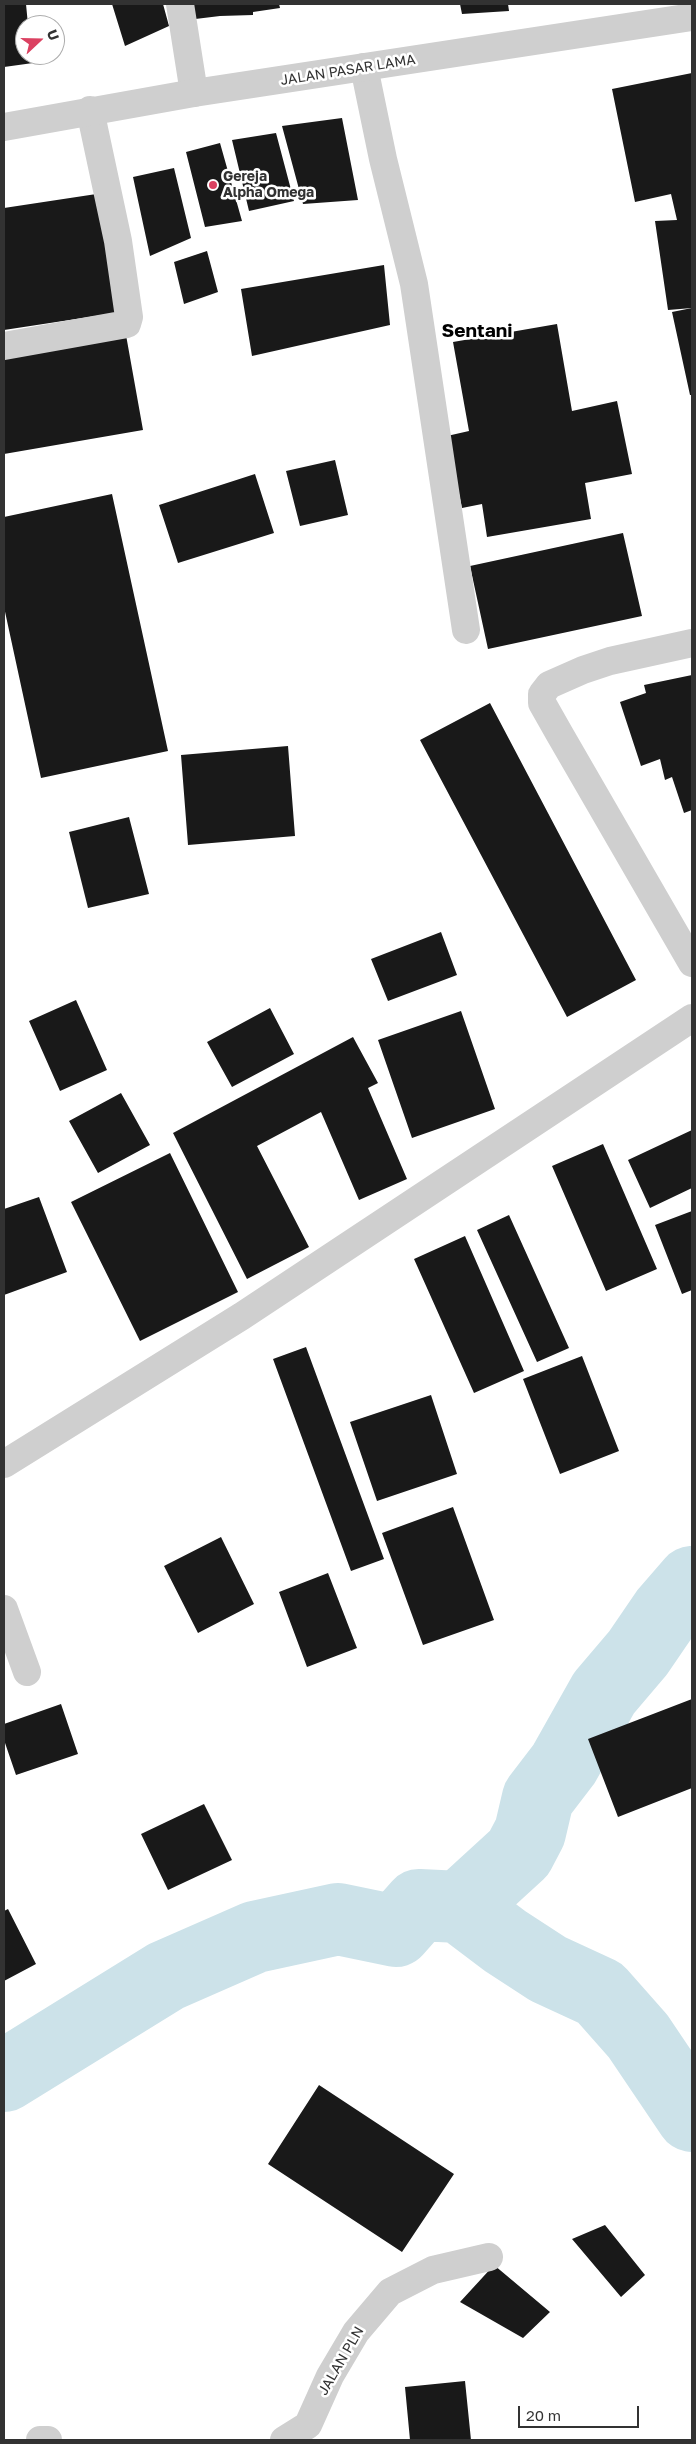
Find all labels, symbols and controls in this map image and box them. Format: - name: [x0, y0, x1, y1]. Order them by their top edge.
- north arrow: [15, 15, 65, 65]
- text: U: [44, 27, 63, 43]
- street label: JALAN PASAR LAMA: [279, 51, 417, 89]
- place label: Gereja Alpha Omega: [223, 169, 314, 202]
- marker: Gereja Alpha Omega: [207, 179, 219, 191]
- district label: Sentani: [442, 320, 512, 342]
- street label: JALAN PLN: [315, 2324, 367, 2398]
- scale bar: [521, 2396, 642, 2428]
- text: 20 m: [526, 2406, 561, 2424]

